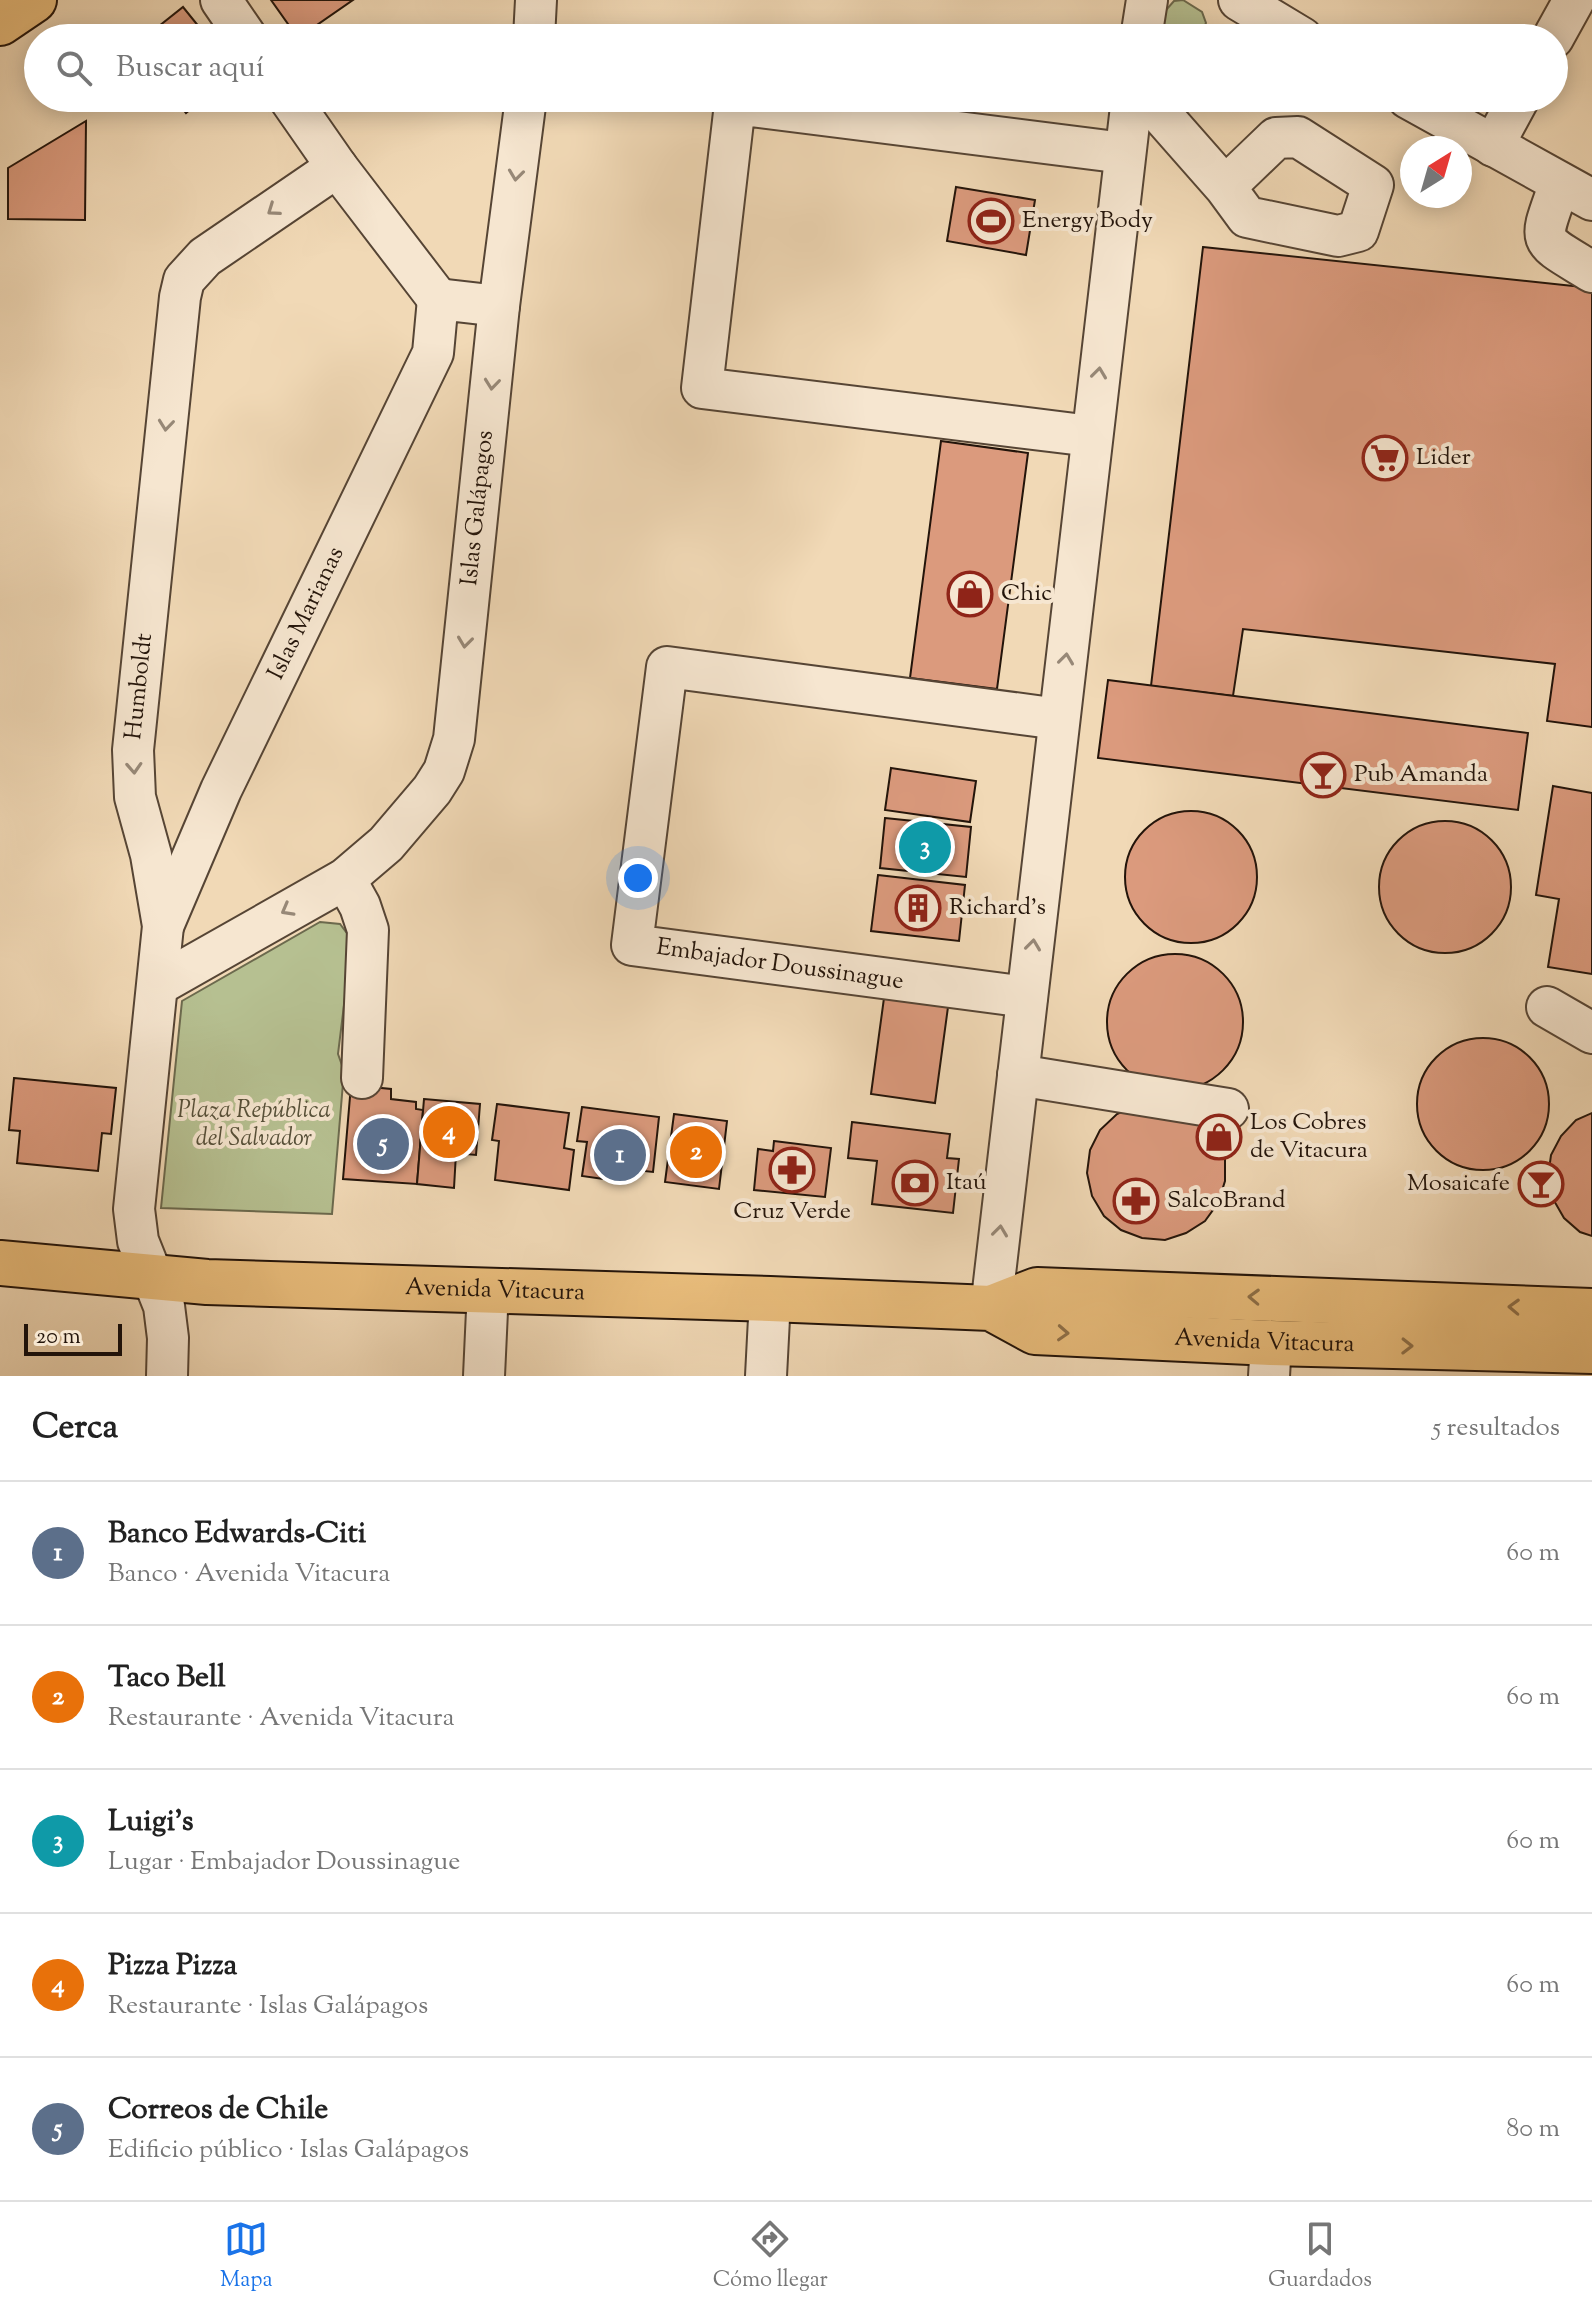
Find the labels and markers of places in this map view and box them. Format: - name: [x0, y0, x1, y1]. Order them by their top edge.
- sports icon: Energy Body: [967, 197, 1015, 245]
- place label: Energy Body: [1022, 204, 1153, 238]
- supermarket icon: Lider: [1361, 434, 1409, 482]
- place label: Lider: [1416, 441, 1471, 475]
- shop icon: Chic: [946, 570, 994, 618]
- place label: Chic: [1001, 577, 1052, 611]
- bar icon: Pub Amanda: [1299, 751, 1347, 799]
- place label: Pub Amanda: [1354, 758, 1488, 792]
- pin: 3: [899, 817, 951, 877]
- building icon: Richard's: [894, 884, 942, 932]
- place label: Richard's: [949, 891, 1046, 925]
- pin: 4: [423, 1102, 475, 1162]
- place label: Los Cobres de Vitacura: [1250, 1106, 1368, 1168]
- shop icon: Los Cobres de Vitacura: [1195, 1113, 1243, 1161]
- pin: 5: [357, 1114, 409, 1174]
- pin: 2: [670, 1122, 722, 1182]
- pin: 1: [594, 1125, 646, 1185]
- pharmacy icon: Cruz Verde: [768, 1146, 816, 1194]
- bank icon: Itaú: [891, 1159, 939, 1207]
- bar icon: Mosaicafe: [1517, 1160, 1565, 1208]
- place label: Itaú: [946, 1166, 987, 1200]
- place label: Mosaicafe: [1407, 1167, 1510, 1201]
- pharmacy icon: SalcoBrand: [1112, 1177, 1160, 1225]
- place label: SalcoBrand: [1167, 1184, 1286, 1218]
- place label: Cruz Verde: [733, 1195, 851, 1229]

